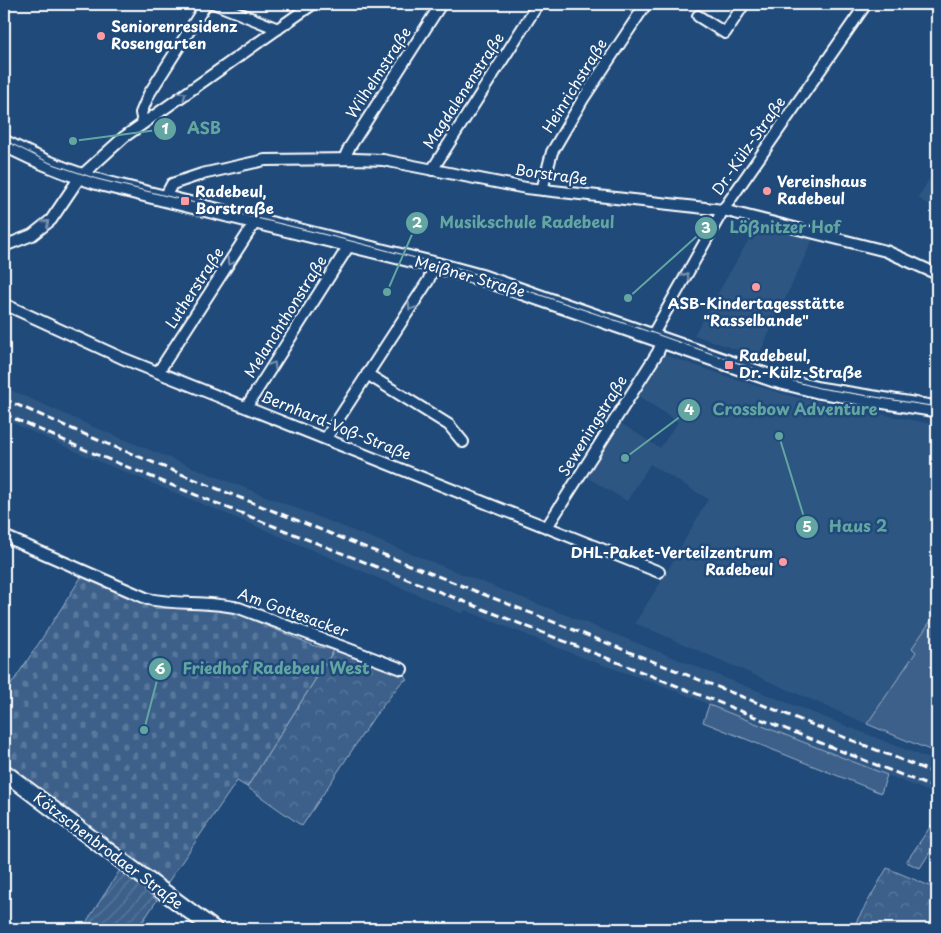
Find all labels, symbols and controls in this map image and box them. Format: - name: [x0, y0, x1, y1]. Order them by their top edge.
- place label: Seniorenresidenz Rosengarten: [111, 14, 238, 54]
- street label: Wilhelmstraße: [339, 22, 416, 123]
- street label: Magdalenenstraße: [416, 28, 509, 153]
- marker: Seniorenresidenz Rosengarten: [95, 30, 107, 42]
- street label: Heinrichstraße: [535, 33, 612, 137]
- street label: Dr.-Külz-Straße: [705, 91, 790, 199]
- one-way arrow: [177, 92, 187, 101]
- callout: ASB: [153, 113, 231, 144]
- text: ASB: [187, 115, 221, 139]
- text: 1: [161, 116, 169, 139]
- street label: Borstraße: [513, 157, 589, 190]
- place label: Vereinshaus Radebeul: [777, 169, 867, 209]
- place label: Radebeul, Borstraße: [195, 179, 274, 219]
- marker: Vereinshaus Radebeul: [761, 185, 773, 197]
- marker: Radebeul, Borstraße: [179, 195, 191, 207]
- callout: Musikschule Radebeul: [405, 207, 625, 238]
- text: Musikschule Radebeul: [440, 209, 614, 233]
- text: 2: [412, 210, 423, 233]
- callout: Lößnitzer Hof: [694, 212, 851, 243]
- text: Lößnitzer Hof: [729, 214, 842, 238]
- text: 3: [701, 215, 711, 238]
- one-way arrow: [40, 220, 49, 229]
- street label: Lutherstraße: [159, 242, 229, 332]
- street label: Meißner Straße: [412, 249, 528, 302]
- street label: Melanchthonstraße: [238, 251, 332, 382]
- one-way arrow: [226, 257, 236, 266]
- one-way arrow: [680, 272, 690, 281]
- marker: ASB-Kindertagesstätte "Rasselbande": [750, 281, 762, 293]
- place label: ASB-Kindertagesstätte "Rasselbande": [668, 291, 844, 331]
- one-way arrow: [408, 302, 417, 311]
- place label: Radebeul, Dr.-Külz-Straße: [739, 343, 862, 383]
- marker: Radebeul, Dr.-Külz-Straße: [723, 359, 735, 371]
- one-way arrow: [267, 362, 276, 371]
- street label: Seweningstraße: [551, 370, 632, 480]
- street label: Bernhard-Voß-Straße: [258, 384, 415, 465]
- callout: Crossbow Adventure: [676, 394, 888, 425]
- text: Crossbow Adventure: [712, 396, 878, 420]
- text: 4: [684, 397, 694, 420]
- callout: Haus 2: [795, 511, 897, 542]
- text: Haus 2: [829, 513, 887, 537]
- text: 5: [802, 514, 812, 537]
- place label: DHL-Paket-Verteilzentrum Radebeul: [571, 540, 773, 580]
- marker: DHL-Paket-Verteilzentrum Radebeul: [777, 556, 789, 568]
- street label: Am Gottesacker: [235, 581, 352, 642]
- callout: Friedhof Radebeul West: [147, 653, 380, 684]
- text: Friedhof Radebeul West: [183, 655, 370, 679]
- text: 6: [155, 656, 166, 679]
- street label: Kötzschenbrodaer Straße: [29, 786, 189, 914]

